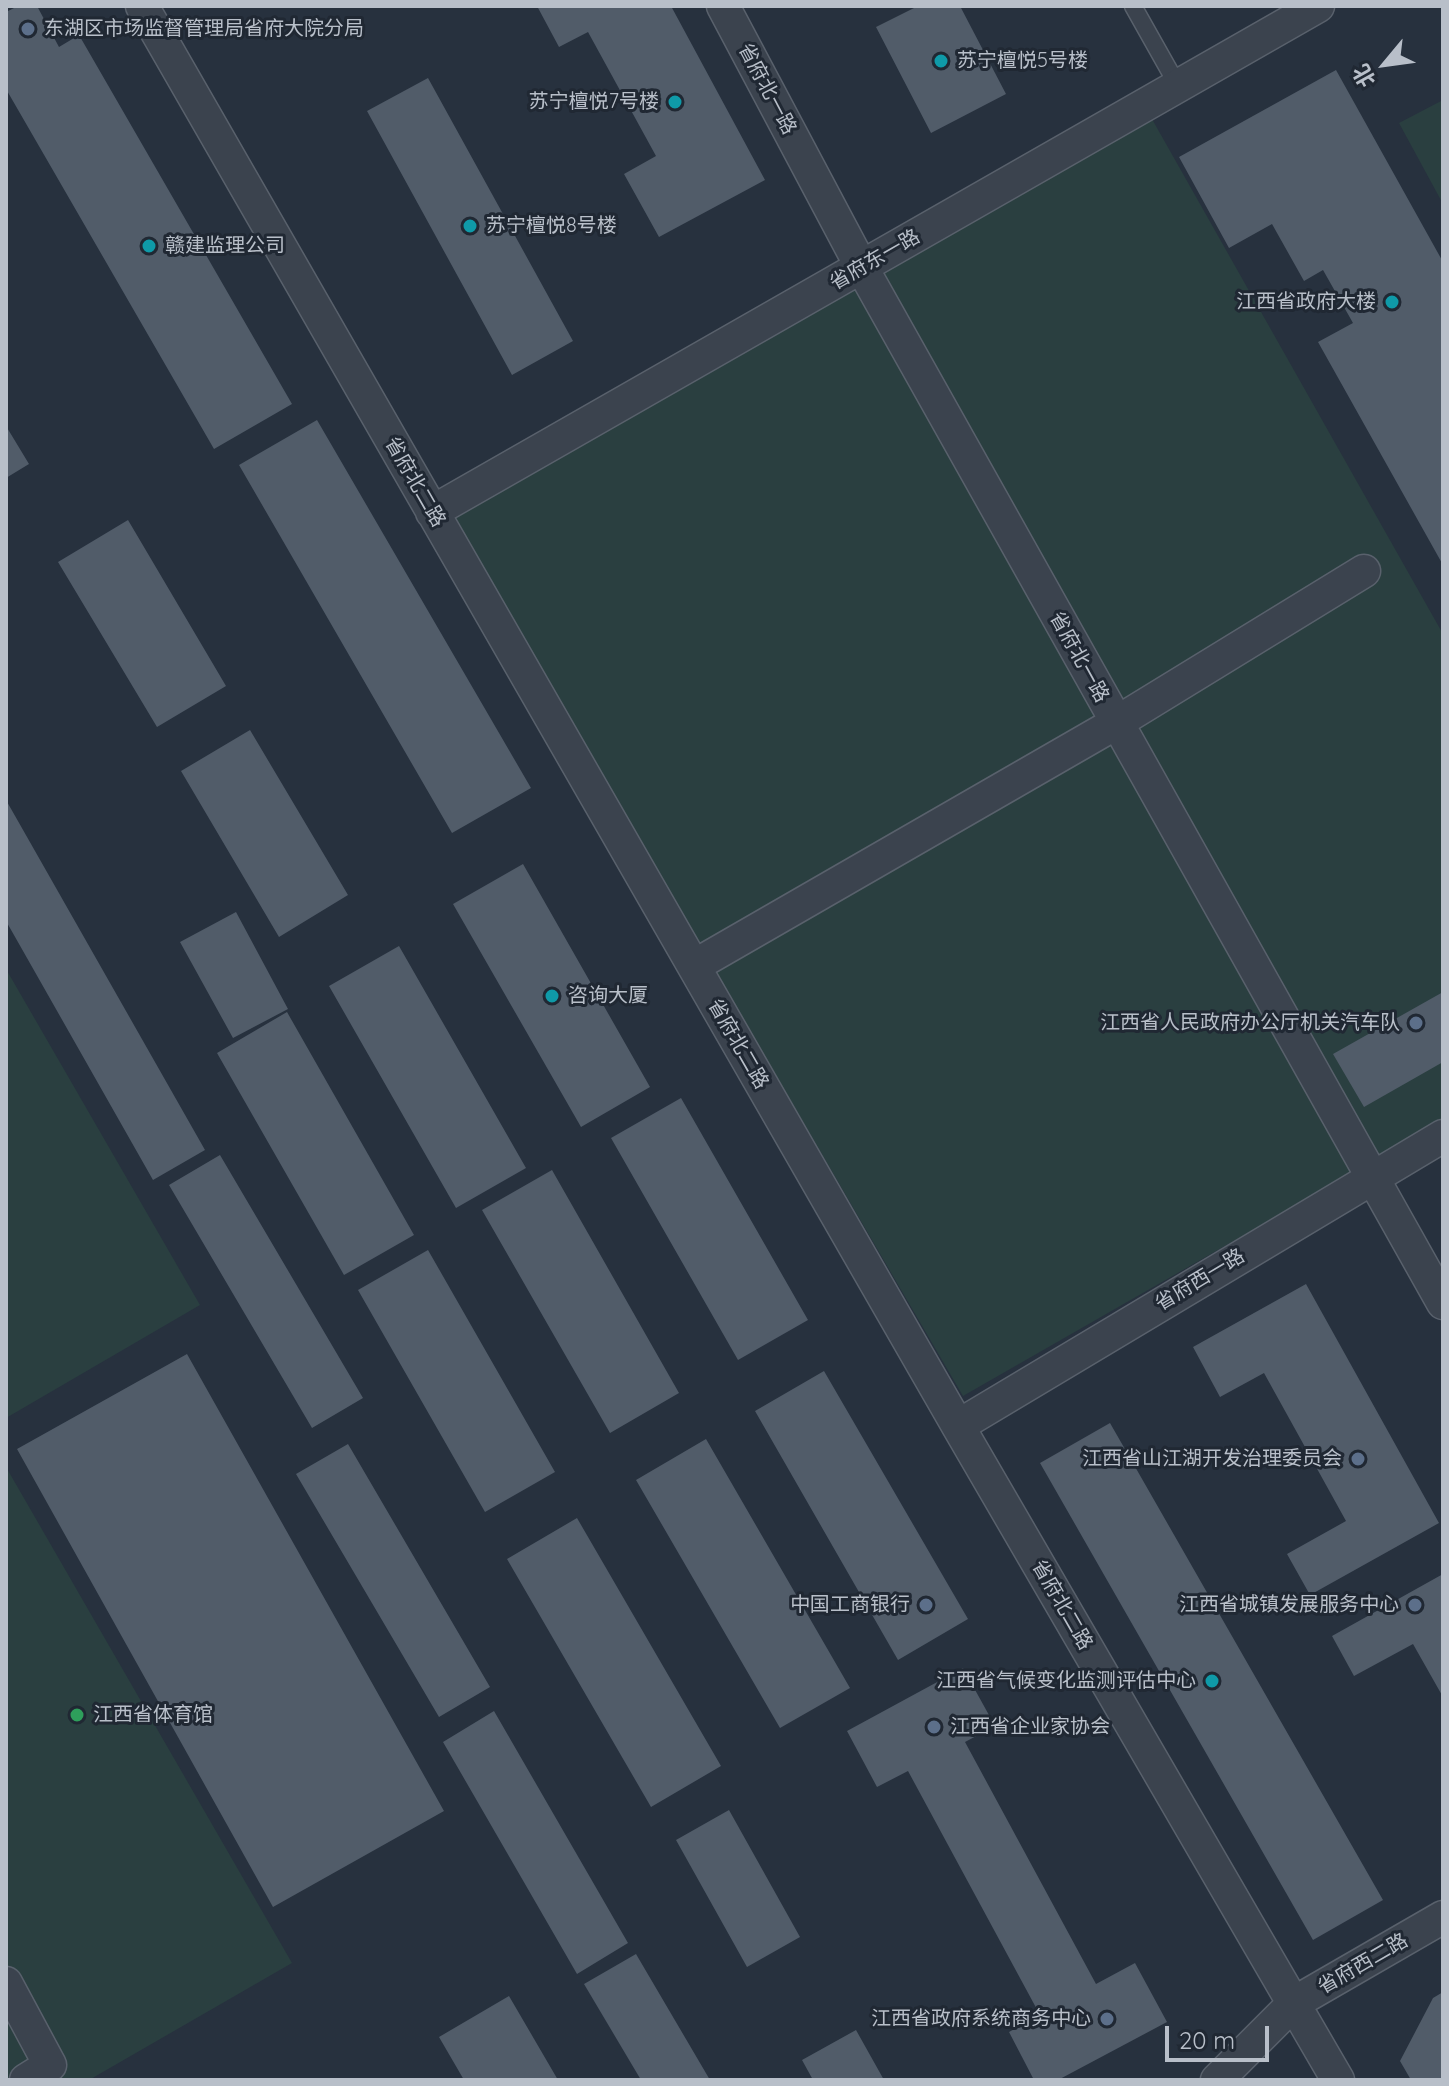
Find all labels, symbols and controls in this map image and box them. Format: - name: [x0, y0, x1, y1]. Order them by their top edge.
- place label: 东湖区市场监督管理局省府大院分局: [44, 17, 364, 41]
- marker: 东湖区市场监督管理局省府大院分局: [19, 20, 37, 38]
- north arrow: [1345, 24, 1425, 104]
- street label: 省府北一路: [733, 39, 801, 139]
- place label: 苏宁檀悦5号楼: [957, 49, 1088, 73]
- marker: 苏宁檀悦5号楼: [932, 52, 950, 70]
- text: 北: [1346, 59, 1382, 92]
- place label: 苏宁檀悦7号楼: [529, 90, 659, 114]
- marker: 苏宁檀悦7号楼: [666, 93, 684, 111]
- place label: 苏宁檀悦8号楼: [486, 214, 617, 238]
- marker: 苏宁檀悦8号楼: [461, 217, 479, 235]
- street label: 省府东一路: [826, 225, 924, 295]
- place label: 赣建监理公司: [165, 234, 285, 258]
- marker: 赣建监理公司: [140, 237, 158, 255]
- place label: 江西省政府大楼: [1236, 290, 1376, 314]
- marker: 江西省政府大楼: [1383, 293, 1401, 311]
- street label: 省府北二路: [380, 433, 450, 531]
- street label: 省府北一路: [1044, 607, 1114, 707]
- place label: 咨询大厦: [568, 984, 648, 1008]
- marker: 咨询大厦: [543, 987, 561, 1005]
- street label: 省府北二路: [703, 995, 773, 1093]
- place label: 江西省人民政府办公厅机关汽车队: [1100, 1011, 1400, 1035]
- marker: 江西省人民政府办公厅机关汽车队: [1407, 1014, 1425, 1032]
- street label: 省府西一路: [1151, 1244, 1249, 1316]
- place label: 江西省山江湖开发治理委员会: [1082, 1447, 1342, 1471]
- marker: 江西省山江湖开发治理委员会: [1349, 1450, 1367, 1468]
- street label: 省府北二路: [1027, 1556, 1097, 1654]
- place label: 中国工商银行: [790, 1593, 910, 1617]
- place label: 江西省城镇发展服务中心: [1179, 1593, 1399, 1617]
- marker: 中国工商银行: [917, 1596, 935, 1614]
- marker: 江西省城镇发展服务中心: [1406, 1596, 1424, 1614]
- place label: 江西省气候变化监测评估中心: [936, 1669, 1196, 1693]
- marker: 江西省气候变化监测评估中心: [1203, 1672, 1221, 1690]
- place label: 江西省体育馆: [93, 1703, 213, 1727]
- marker: 江西省体育馆: [68, 1706, 86, 1724]
- place label: 江西省企业家协会: [950, 1715, 1110, 1739]
- marker: 江西省企业家协会: [925, 1718, 943, 1736]
- street label: 省府西二路: [1314, 1929, 1412, 1999]
- place label: 江西省政府系统商务中心: [871, 2007, 1091, 2031]
- marker: 江西省政府系统商务中心: [1098, 2010, 1116, 2028]
- scale bar: [1169, 2010, 1273, 2060]
- text: 20 m: [1179, 2025, 1235, 2055]

